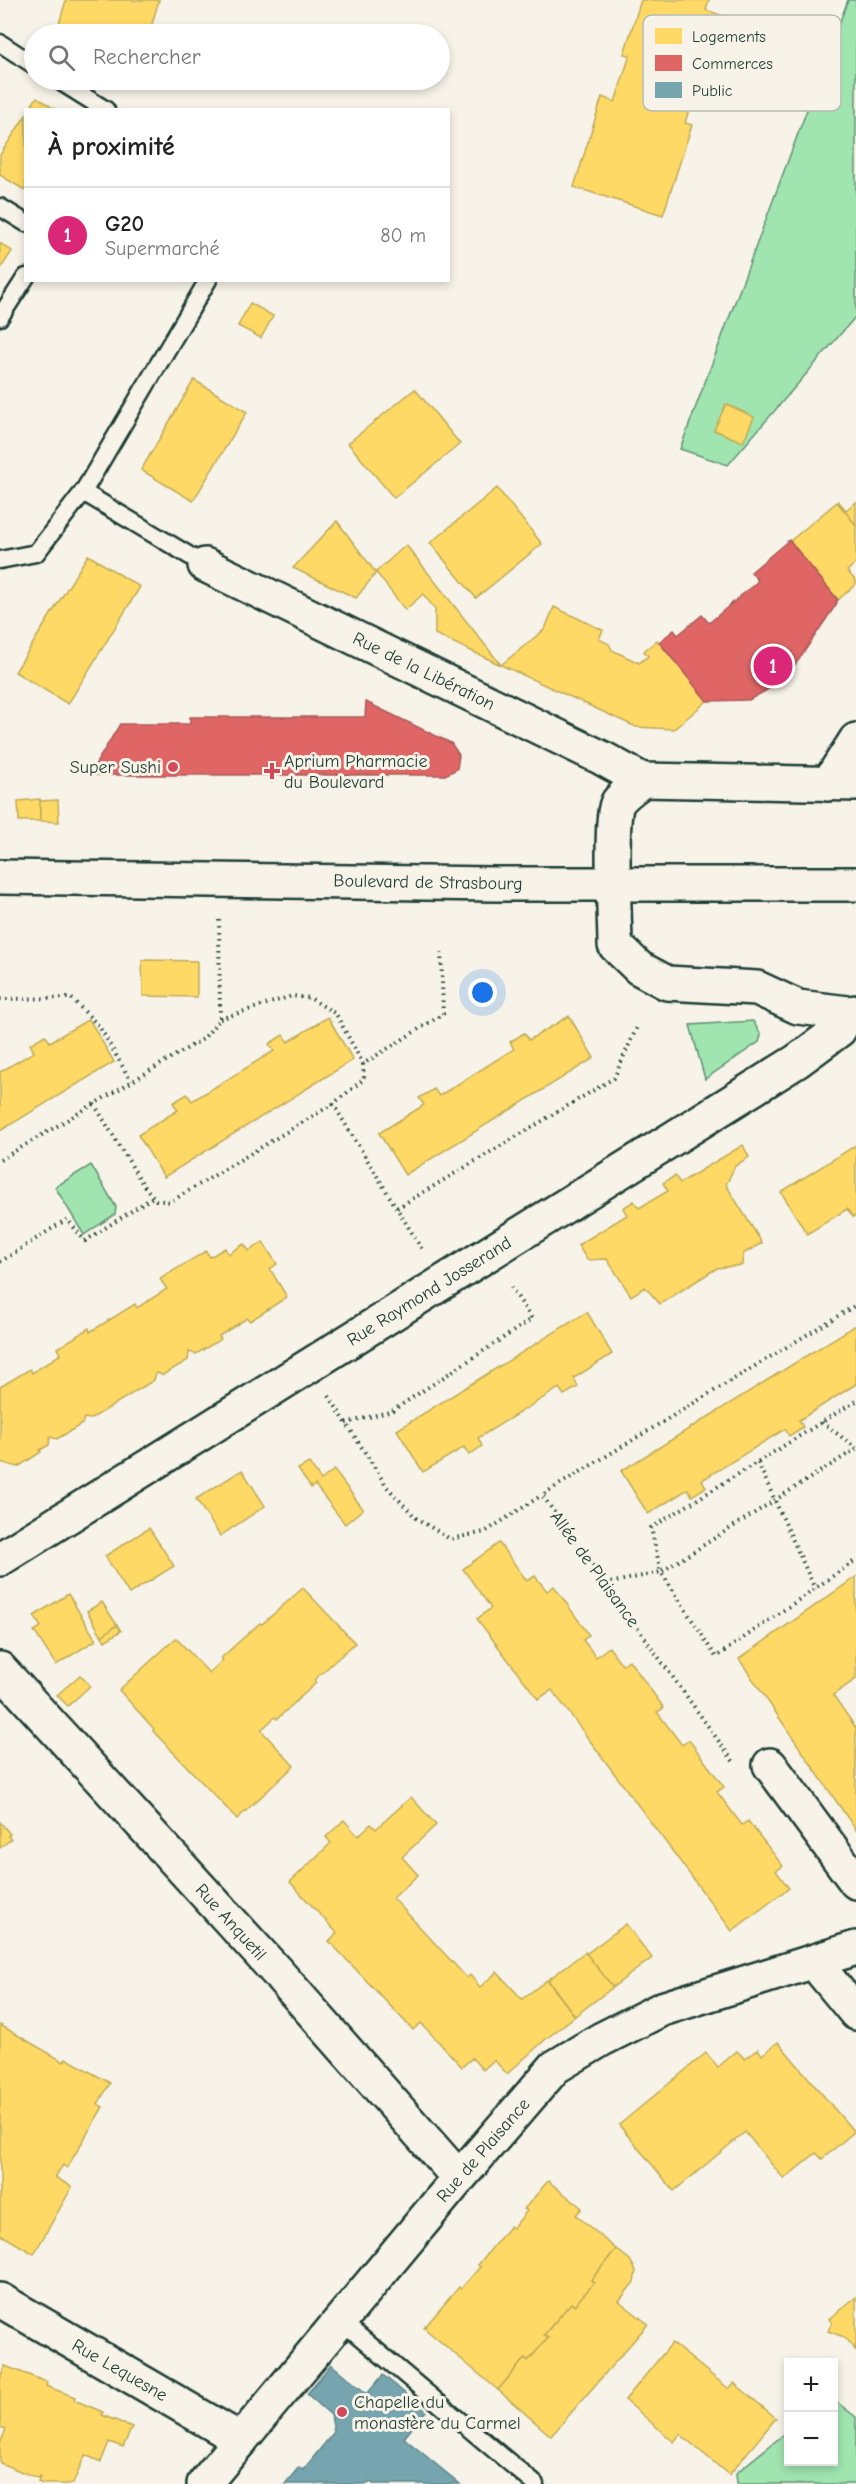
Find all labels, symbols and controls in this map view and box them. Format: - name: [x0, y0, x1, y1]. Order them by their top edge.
- legend: [643, 15, 841, 111]
- search box: [24, 24, 450, 90]
- text: Logements: [692, 28, 766, 46]
- icon: search: [45, 41, 78, 74]
- text: Rechercher: [93, 44, 201, 70]
- text: Commerces: [692, 55, 773, 73]
- text: Public: [692, 82, 733, 100]
- text: À proximité: [48, 132, 175, 162]
- text: G20: [105, 211, 144, 237]
- text: 1: [64, 224, 71, 247]
- text: 80 m: [380, 224, 426, 247]
- text: Supermarché: [105, 237, 219, 260]
- street label: Rue de la Libération: [349, 628, 498, 715]
- pin: 1: [754, 644, 792, 688]
- place label: Aprium Pharmacie du Boulevard: [284, 751, 427, 793]
- place label: Super Sushi: [70, 757, 161, 778]
- marker: Super Sushi: [166, 760, 180, 774]
- marker: Aprium Pharmacie du Boulevard: [265, 764, 279, 778]
- street label: Boulevard de Strasbourg: [333, 870, 523, 895]
- your location: [468, 978, 497, 1007]
- street label: Rue Raymond Josserand: [343, 1232, 515, 1351]
- street label: Allée de Plaisance: [545, 1507, 644, 1632]
- street label: Rue Anquetil: [191, 1880, 271, 1965]
- street label: Rue de Plaisance: [432, 2094, 534, 2207]
- street label: Rue Lequesne: [68, 2335, 171, 2406]
- map controls: [784, 2358, 838, 2466]
- button: +: [784, 2358, 838, 2412]
- place label: Chapelle du monastère du Carmel: [354, 2392, 521, 2434]
- marker: Chapelle du monastère du Carmel: [335, 2405, 349, 2419]
- button: −: [784, 2412, 838, 2466]

